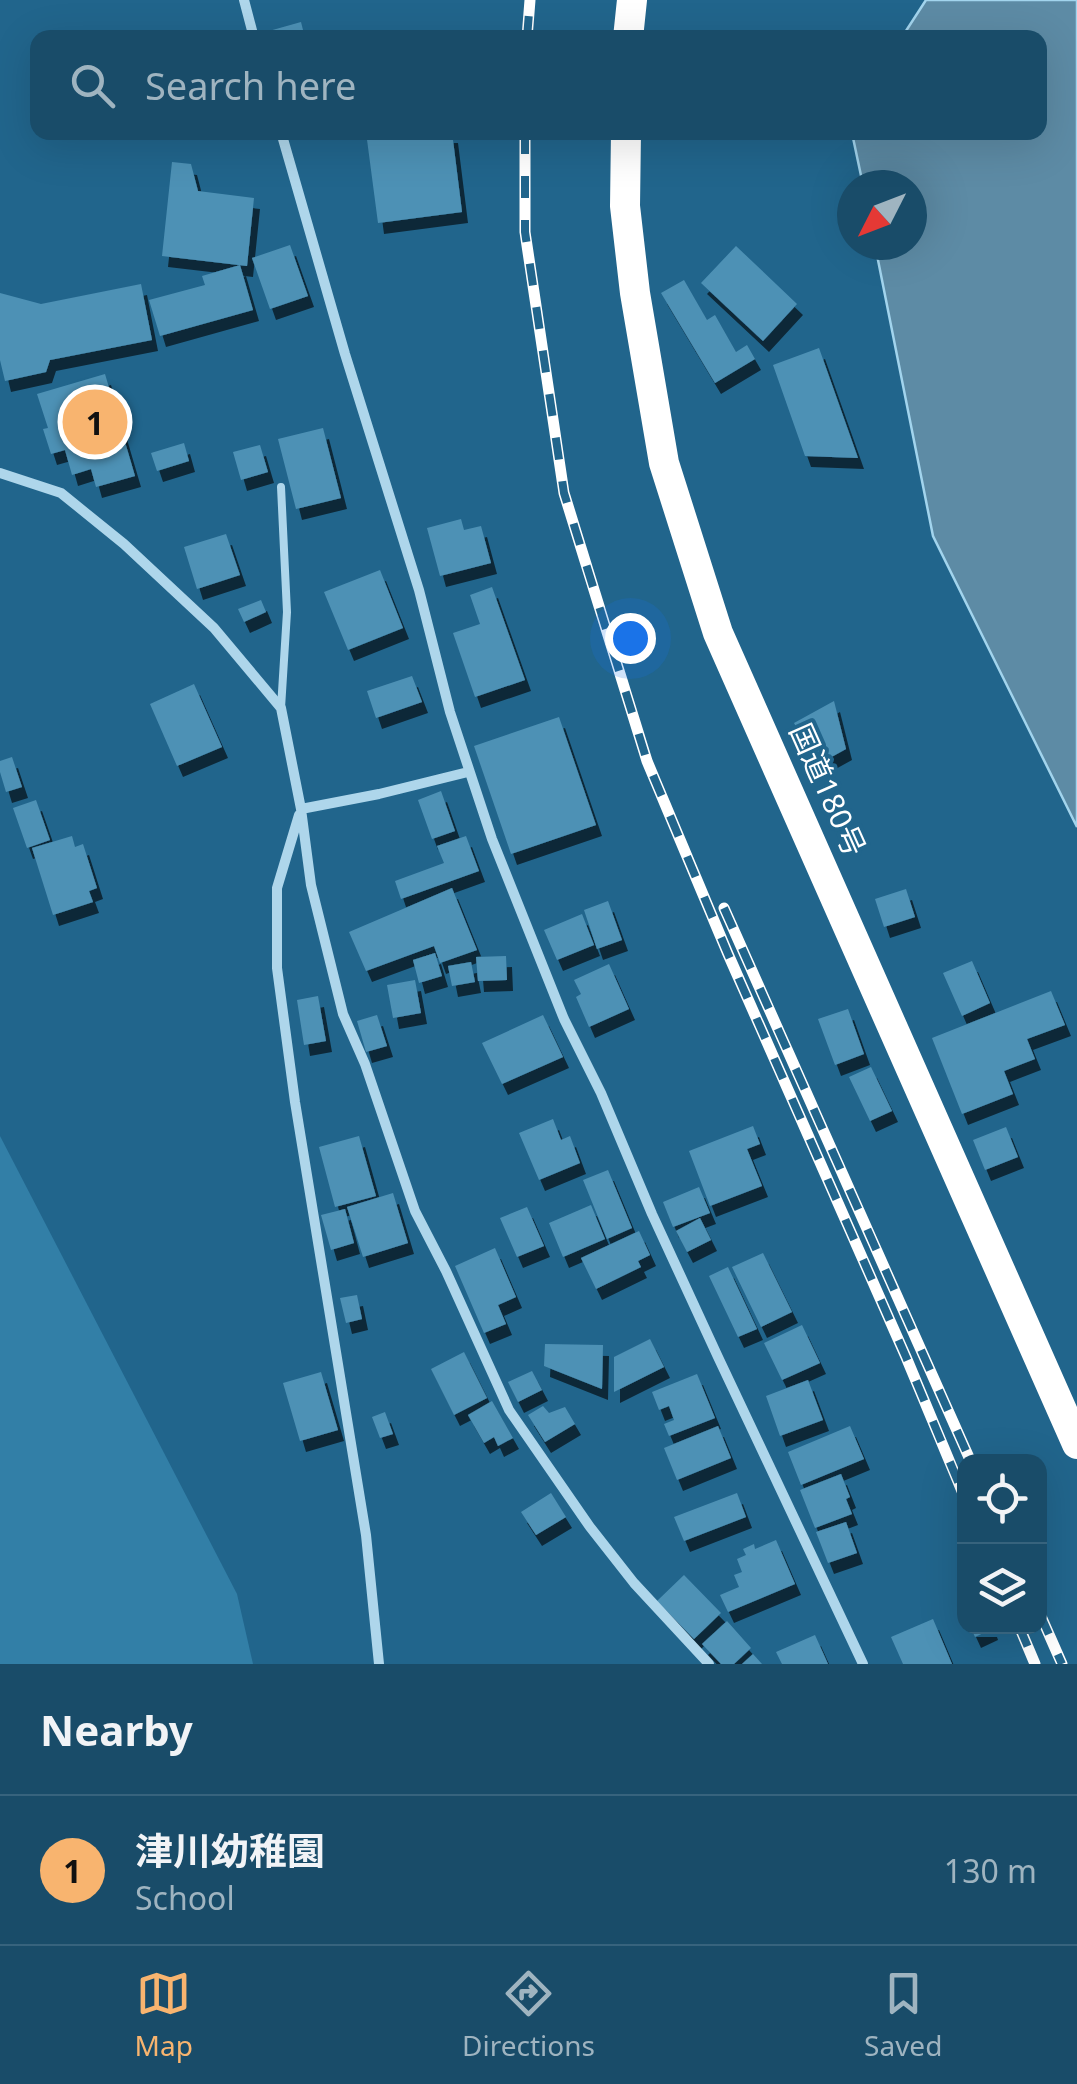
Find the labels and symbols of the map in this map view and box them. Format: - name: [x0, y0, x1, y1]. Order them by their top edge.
- north arrow: [837, 170, 927, 260]
- pin: 1: [62, 384, 128, 460]
- your location: [605, 613, 656, 664]
- street label: 国道180号: [781, 716, 876, 862]

